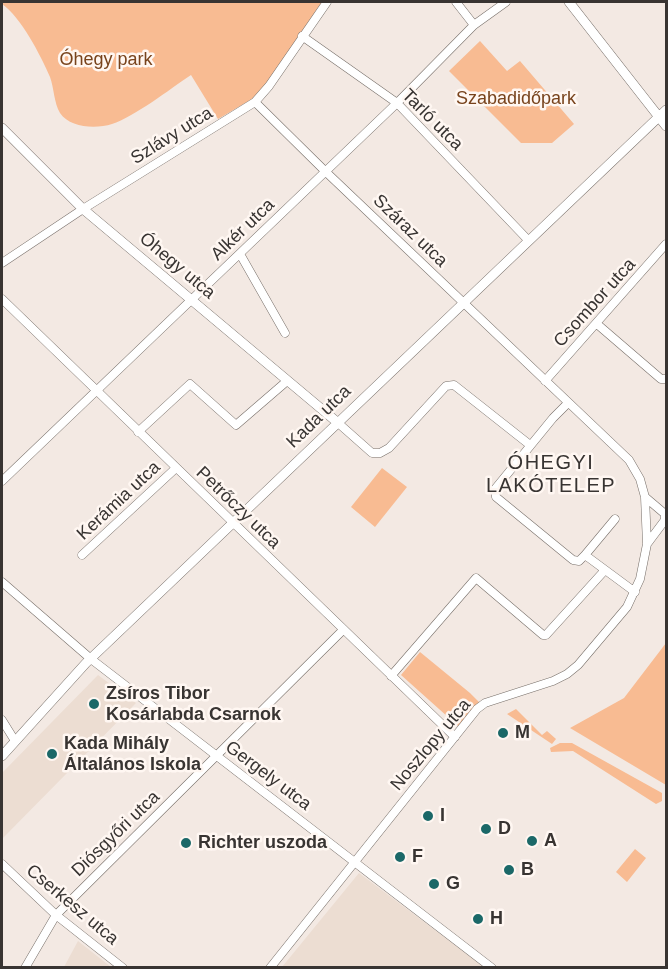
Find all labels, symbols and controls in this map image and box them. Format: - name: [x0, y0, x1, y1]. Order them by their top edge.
- park label: Óhegy park: [59, 49, 153, 71]
- street label: Tarló utca: [397, 85, 467, 155]
- park label: Szabadidőpark: [456, 88, 576, 110]
- street label: Szlávy utca: [127, 102, 217, 170]
- street label: Száraz utca: [368, 190, 452, 272]
- street label: Alkér utca: [207, 194, 279, 266]
- street label: Óhegy utca: [135, 228, 219, 304]
- street label: Csombor utca: [549, 254, 641, 352]
- street label: Kada utca: [282, 381, 356, 453]
- district label: ÓHEGYI LAKÓTELEP: [486, 451, 616, 498]
- street label: Kerámia utca: [73, 457, 165, 545]
- street label: Petrőczy utca: [191, 462, 285, 554]
- place label: Zsíros Tibor Kosárlabda Csarnok: [106, 683, 281, 726]
- street label: Noszlopy utca: [386, 695, 476, 795]
- marker: Zsíros Tibor Kosárlabda Csarnok: [87, 697, 101, 711]
- place label: M: [515, 722, 530, 744]
- marker: M: [496, 726, 510, 740]
- place label: Kada Mihály Általános Iskola: [64, 733, 201, 776]
- street label: Gergely utca: [221, 737, 315, 815]
- marker: Kada Mihály Általános Iskola: [45, 747, 59, 761]
- street label: Diósgyőri utca: [67, 787, 165, 881]
- place label: I: [440, 805, 445, 827]
- marker: I: [421, 809, 435, 823]
- place label: D: [498, 818, 511, 840]
- marker: D: [479, 822, 493, 836]
- place label: A: [544, 830, 557, 852]
- place label: Richter uszoda: [198, 832, 327, 854]
- marker: A: [525, 834, 539, 848]
- marker: Richter uszoda: [179, 836, 193, 850]
- place label: F: [412, 846, 423, 868]
- marker: F: [393, 850, 407, 864]
- place label: B: [521, 859, 534, 881]
- street label: Cserkesz utca: [21, 860, 123, 950]
- marker: B: [502, 863, 516, 877]
- place label: G: [446, 873, 460, 895]
- marker: G: [427, 877, 441, 891]
- place label: H: [490, 908, 503, 930]
- marker: H: [471, 912, 485, 926]

